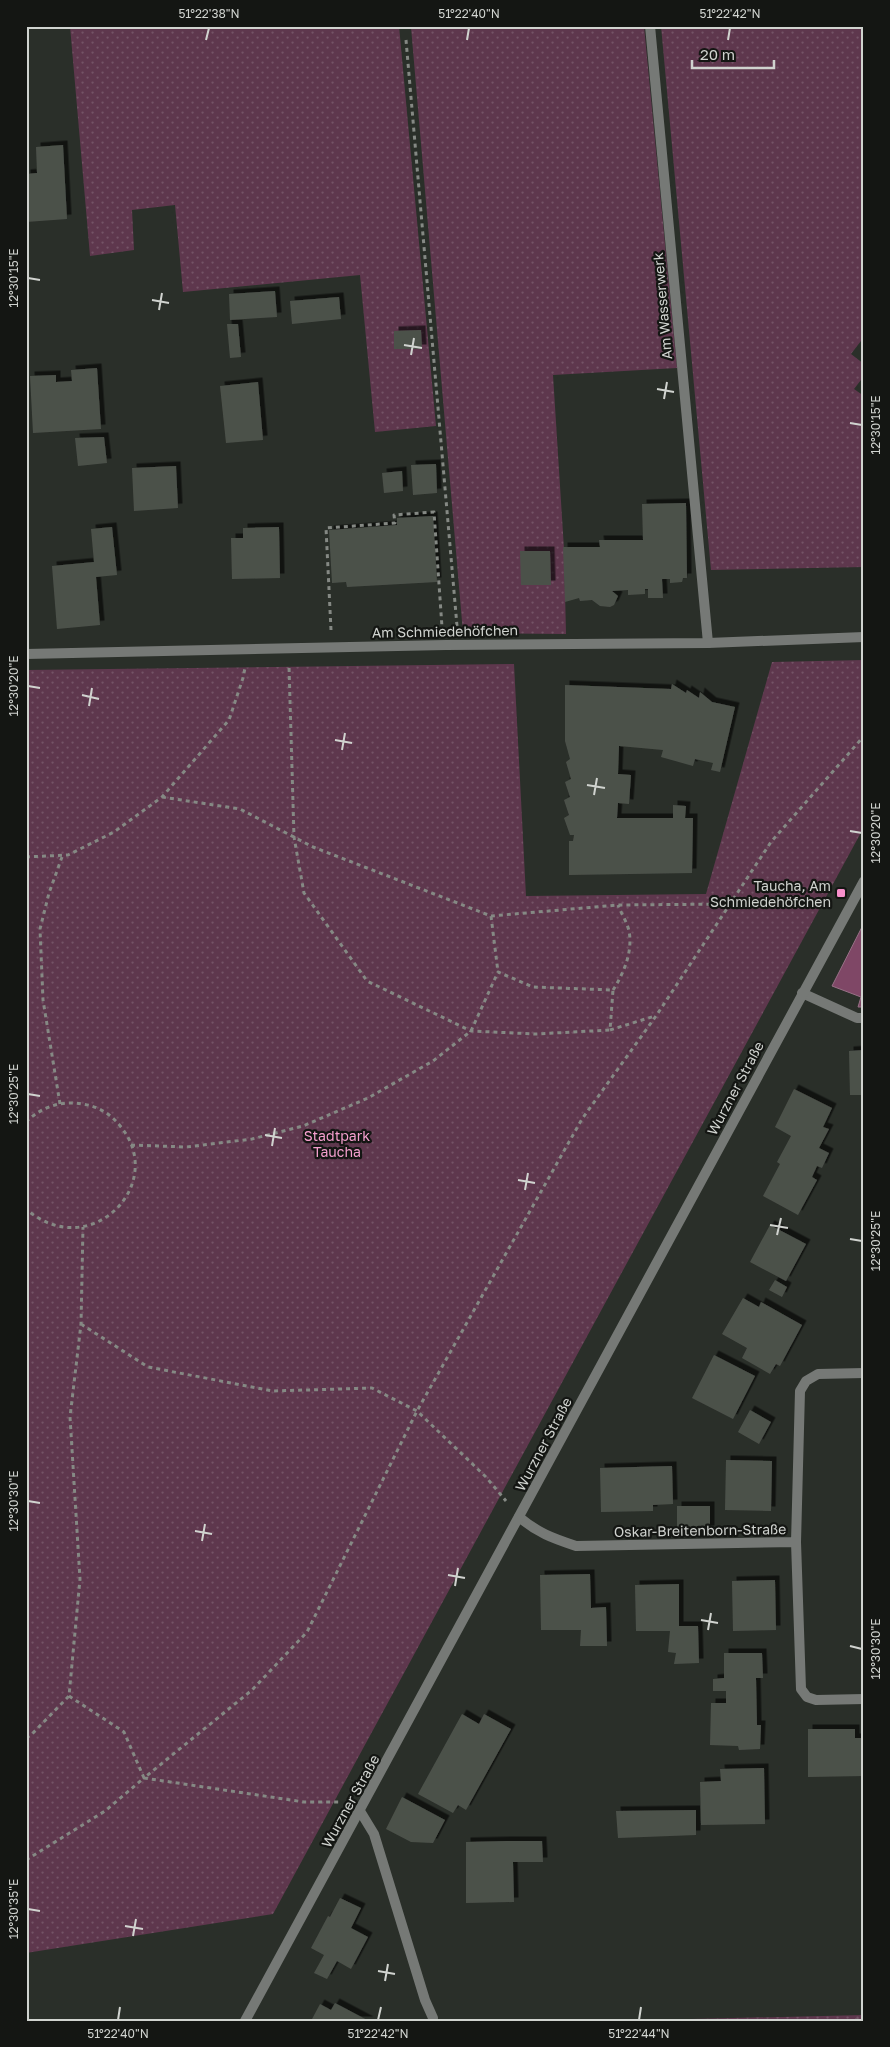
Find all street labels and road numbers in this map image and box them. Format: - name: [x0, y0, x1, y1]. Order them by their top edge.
- street label: Am Wasserwerk: [649, 252, 675, 360]
- street label: Am Schmiedehöfchen: [372, 621, 518, 641]
- street label: Wurzner Straße: [703, 1038, 767, 1138]
- street label: Wurzner Straße: [511, 1394, 575, 1494]
- street label: Oskar-Breitenborn-Straße: [614, 1520, 786, 1540]
- street label: Wurzner Straße: [317, 1751, 383, 1851]

